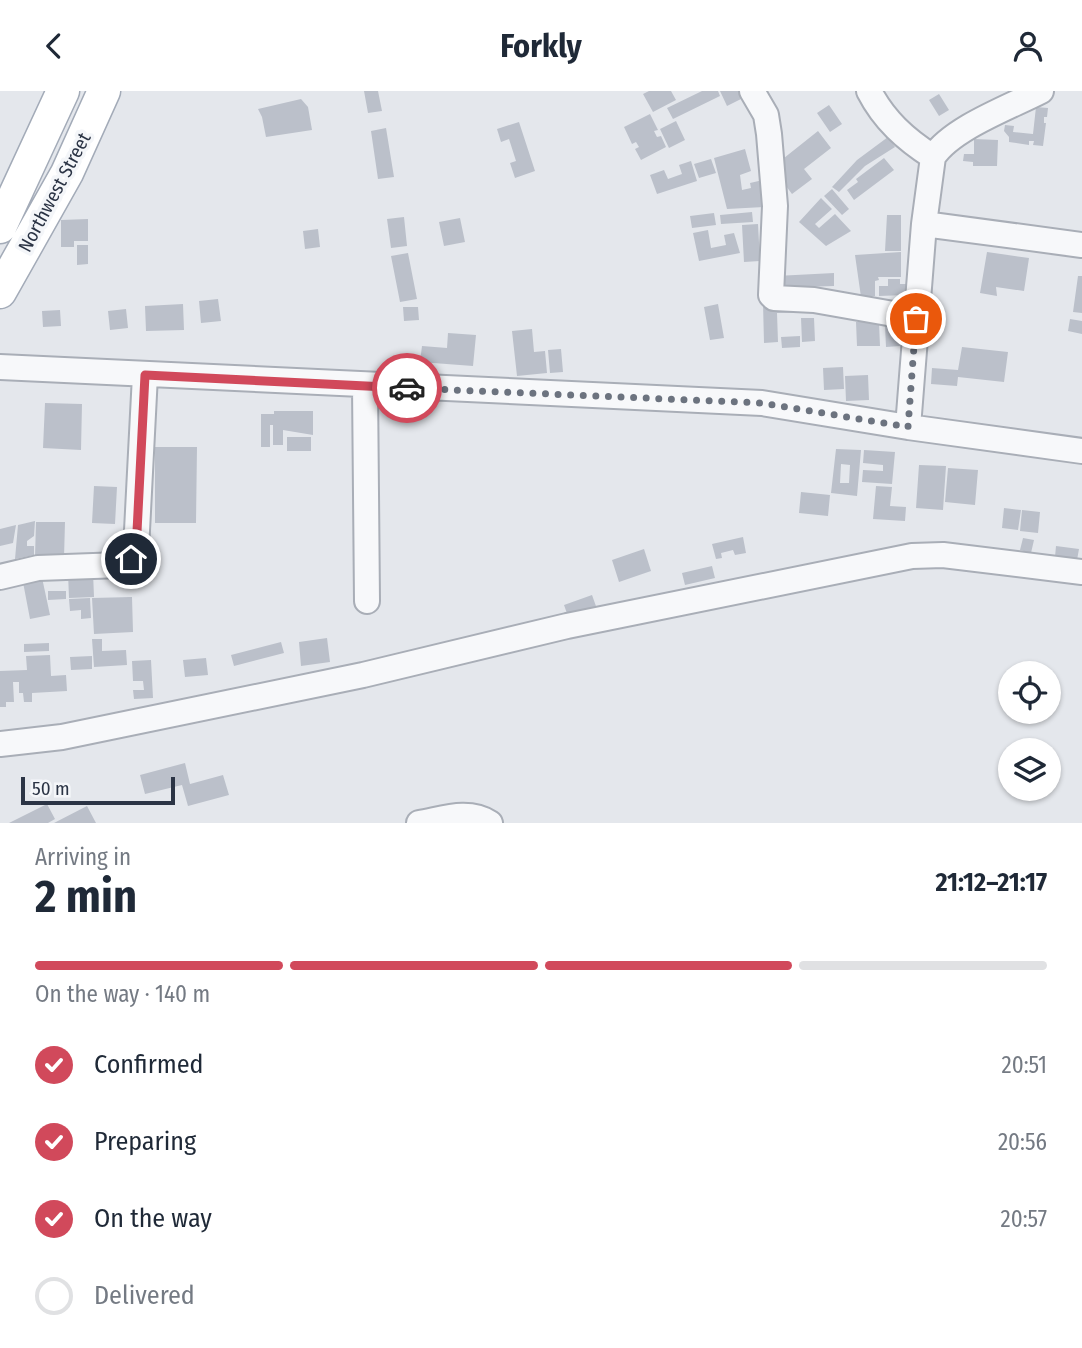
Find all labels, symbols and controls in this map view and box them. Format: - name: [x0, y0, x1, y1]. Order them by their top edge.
- icon: back: [35, 27, 73, 65]
- text: Forkly: [500, 27, 582, 65]
- icon: person: [1009, 27, 1047, 65]
- street label: Northwest Street: [13, 128, 96, 256]
- pin: [886, 289, 946, 349]
- icon: bag: [897, 300, 935, 338]
- courier: [372, 353, 442, 423]
- icon: car: [388, 369, 426, 407]
- pin: [101, 529, 161, 589]
- icon: home: [112, 540, 150, 578]
- map controls: [998, 661, 1061, 801]
- button: locate: [998, 661, 1061, 724]
- button: layers: [998, 738, 1061, 801]
- scale bar: [21, 774, 175, 806]
- text: 50 m: [32, 777, 70, 800]
- text: Arriving in: [35, 843, 131, 871]
- text: 21:12–21:17: [935, 867, 1047, 898]
- text: 2 min: [35, 869, 137, 924]
- text: On the way · 140 m: [35, 980, 210, 1008]
- icon: check: [35, 1046, 73, 1084]
- text: Confirmed: [94, 1049, 204, 1080]
- text: 20:51: [1002, 1051, 1047, 1079]
- icon: check: [35, 1123, 73, 1161]
- text: Preparing: [94, 1126, 196, 1157]
- text: 20:56: [998, 1128, 1047, 1156]
- icon: check: [35, 1200, 73, 1238]
- text: On the way: [94, 1203, 212, 1234]
- text: 20:57: [1001, 1205, 1047, 1233]
- text: Delivered: [94, 1280, 195, 1311]

